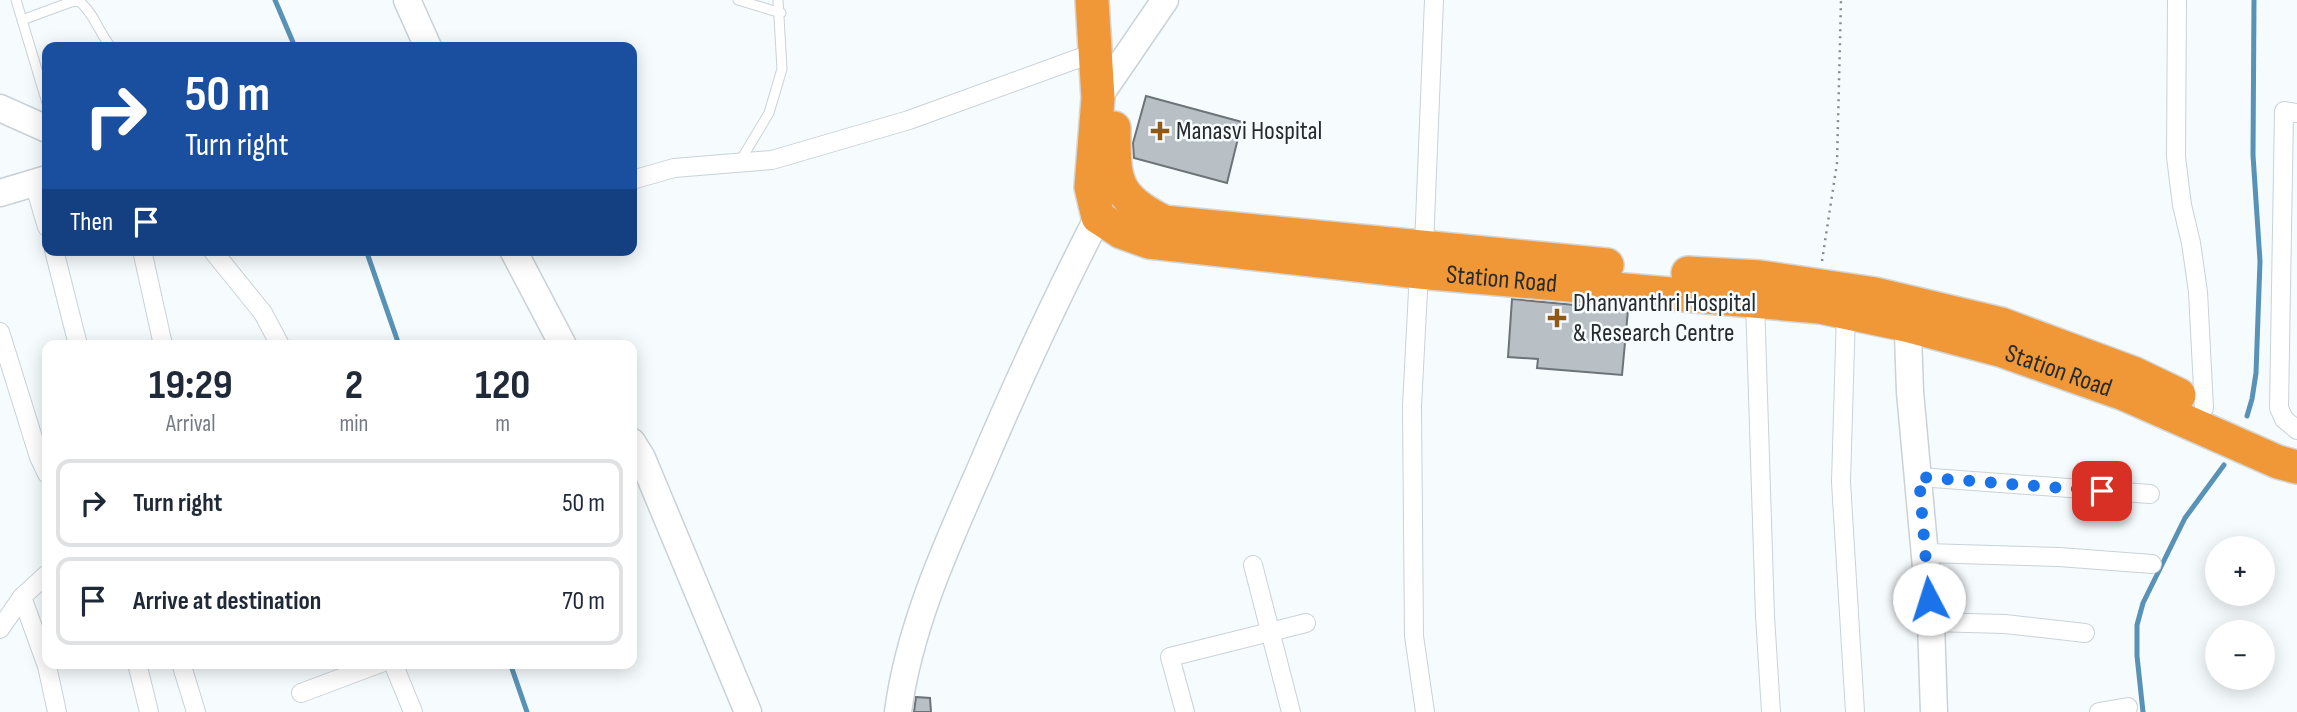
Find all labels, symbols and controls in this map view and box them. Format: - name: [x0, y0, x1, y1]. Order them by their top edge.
- text: 50 m: [185, 66, 270, 125]
- icon: right: [70, 70, 161, 161]
- place label: Manasvi Hospital: [1176, 116, 1322, 147]
- marker: Manasvi Hospital: [1150, 121, 1170, 141]
- text: Turn right: [185, 126, 289, 165]
- icon: arrive: [127, 203, 165, 241]
- text: Then: [70, 207, 113, 238]
- street label: Station Road: [1445, 259, 1558, 299]
- place label: Dhanvanthri Hospital & Research Centre: [1573, 288, 1756, 349]
- marker: Dhanvanthri Hospital & Research Centre: [1547, 308, 1567, 328]
- street label: Station Road: [2001, 338, 2116, 404]
- text: 19:29: [149, 360, 233, 411]
- text: 2: [345, 360, 363, 411]
- text: 120: [475, 360, 530, 411]
- text: Arrival: [166, 410, 215, 438]
- text: min: [339, 410, 368, 438]
- text: m: [495, 410, 510, 438]
- pin: [2072, 461, 2132, 521]
- icon: arrive: [2083, 472, 2121, 510]
- icon: right: [74, 484, 112, 522]
- text: Turn right: [133, 488, 222, 519]
- text: 50 m: [562, 488, 605, 519]
- map controls: [2205, 536, 2275, 690]
- button: +: [2205, 536, 2275, 606]
- position arrow: [1892, 562, 1966, 636]
- icon: arrive: [74, 582, 112, 620]
- text: Arrive at destination: [133, 586, 321, 617]
- text: 70 m: [562, 586, 605, 617]
- button: −: [2205, 620, 2275, 690]

